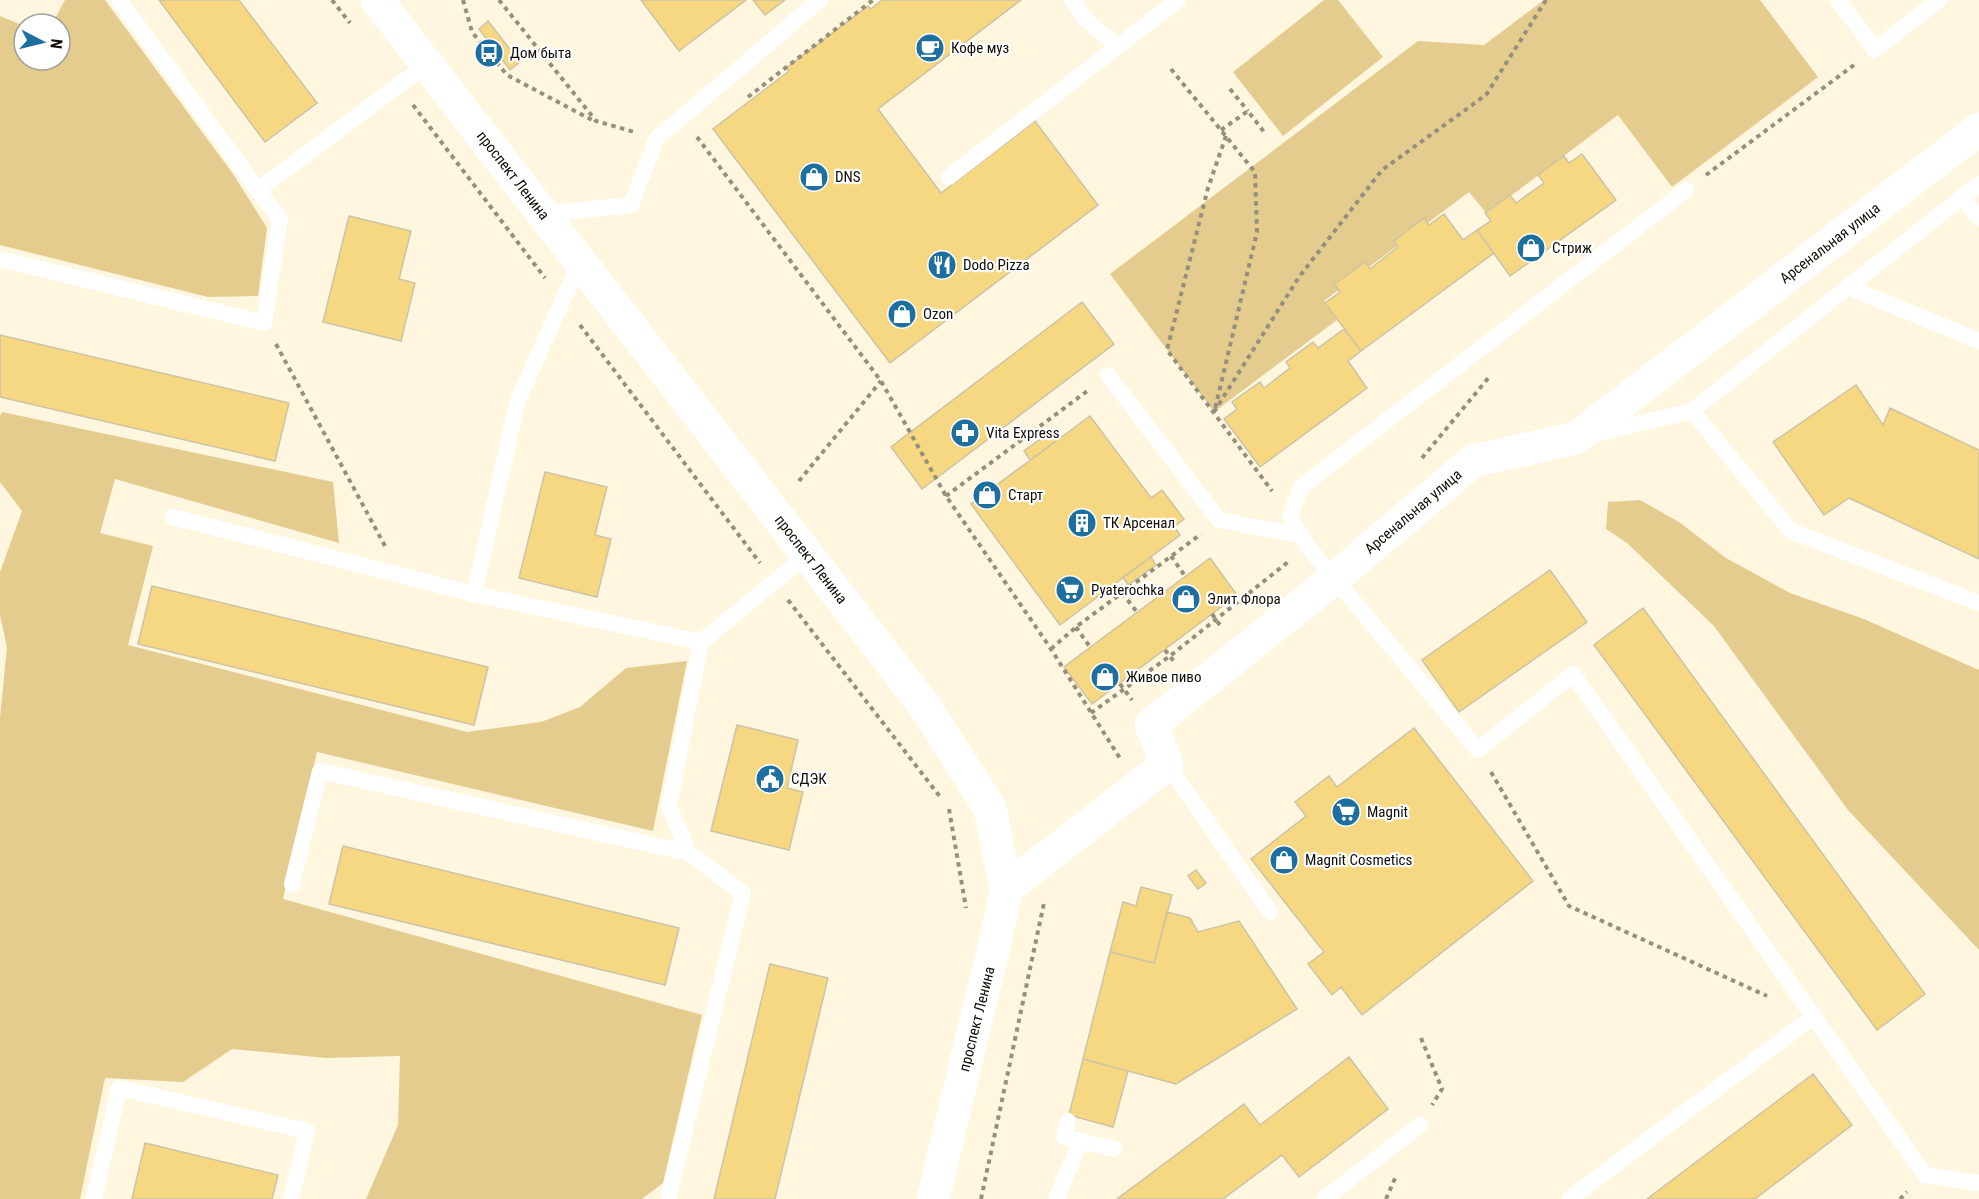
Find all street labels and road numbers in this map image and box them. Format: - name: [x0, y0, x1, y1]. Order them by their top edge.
- street label: проспект Ленина: [473, 127, 553, 223]
- street label: Арсенальная улица: [1776, 199, 1884, 287]
- street label: Арсенальная улица: [1361, 466, 1465, 558]
- street label: проспект Ленина: [771, 511, 851, 608]
- street label: проспект Ленина: [955, 965, 999, 1073]

